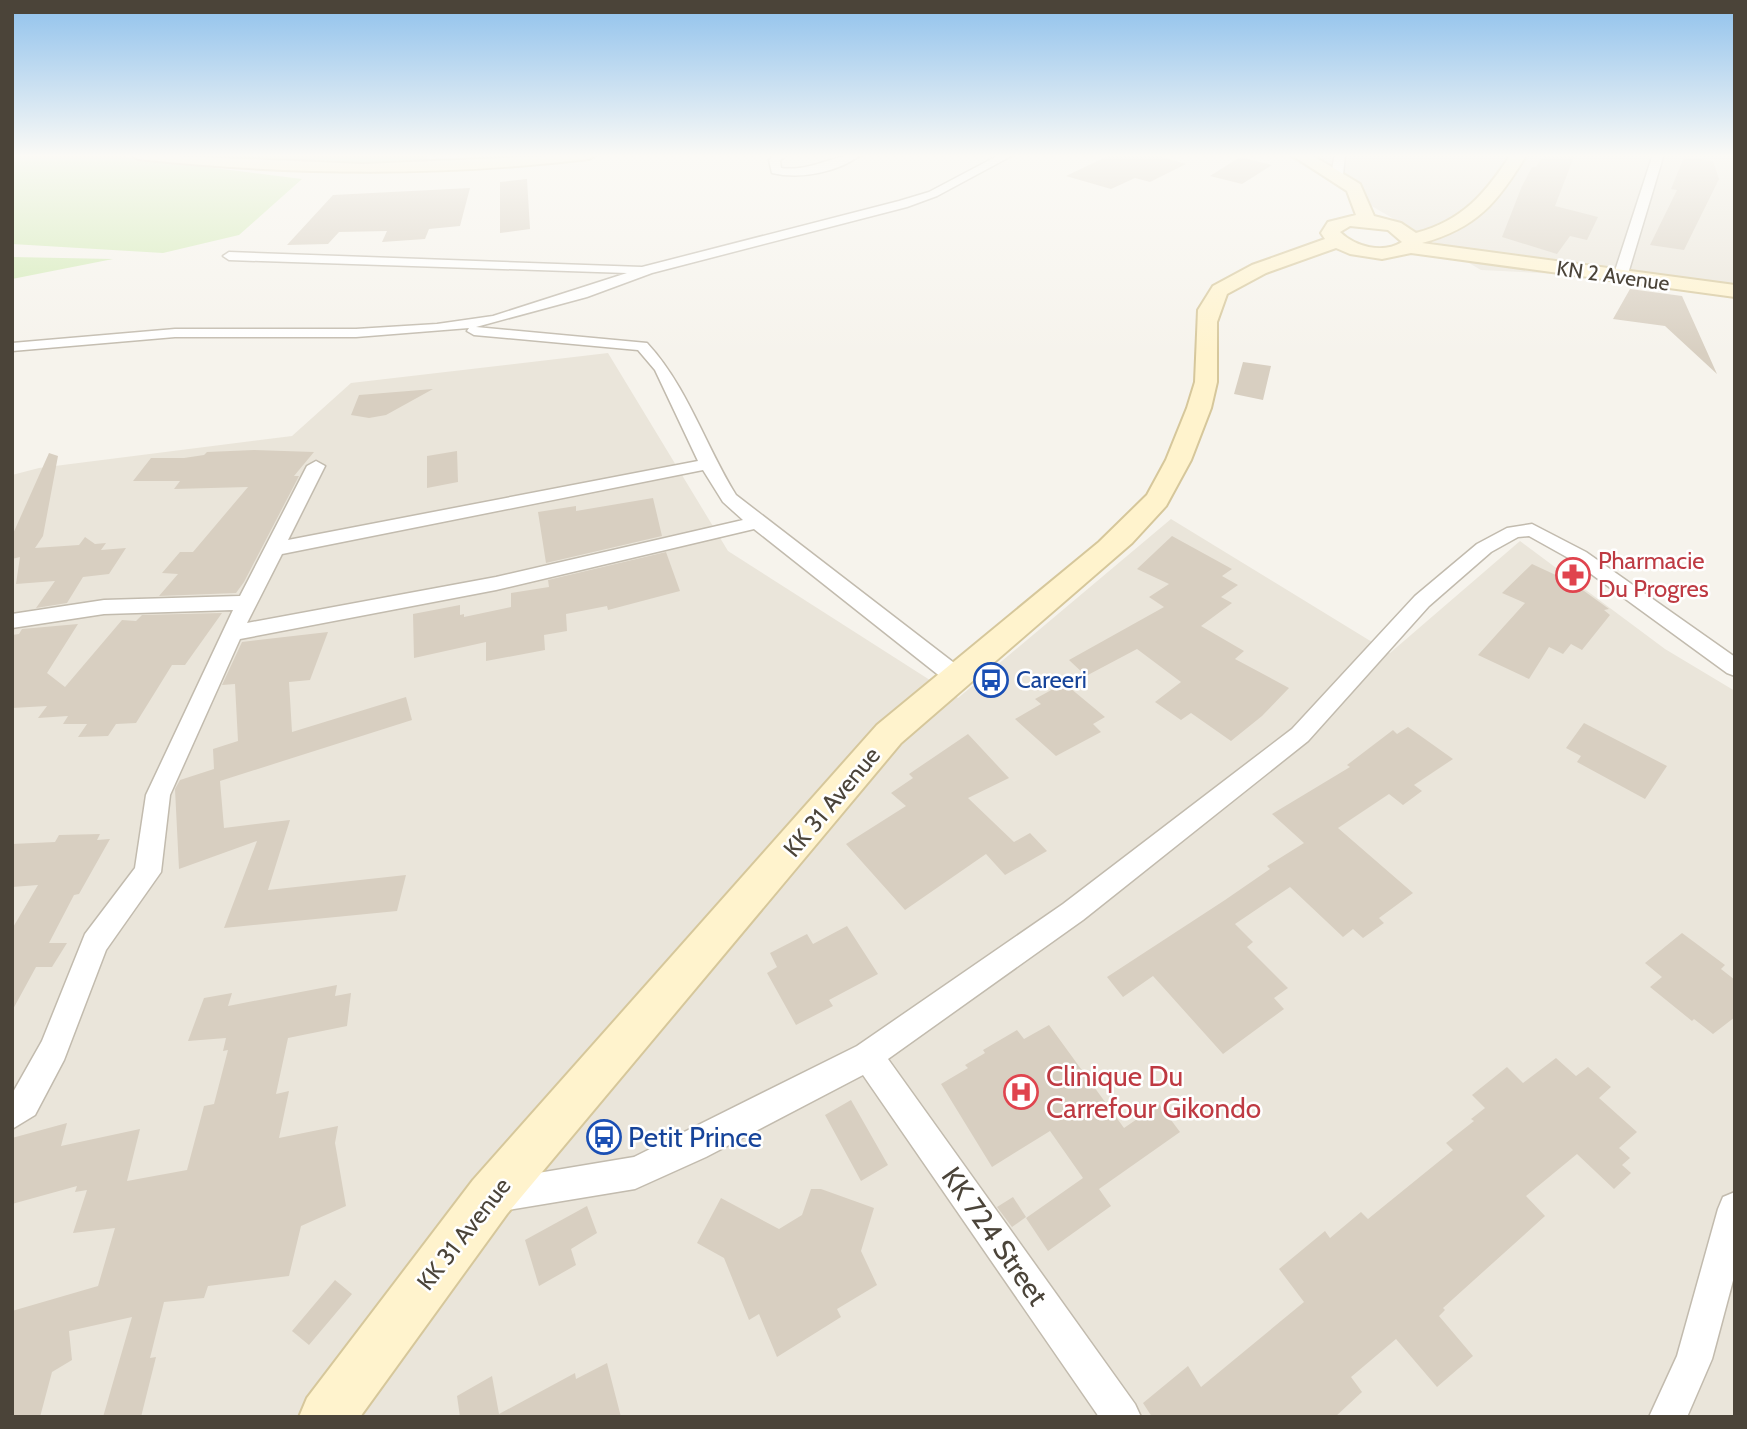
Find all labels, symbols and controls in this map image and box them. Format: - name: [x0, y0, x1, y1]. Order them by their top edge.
- street label: KN 2 Avenue: [1555, 255, 1671, 296]
- place label: Pharmacie Du Progres: [1598, 546, 1709, 603]
- pharmacy icon: Pharmacie Du Progres: [1554, 556, 1592, 594]
- bus stop icon: Careeri: [972, 661, 1010, 699]
- place label: Careeri: [1016, 665, 1087, 694]
- street label: KK 31 Avenue: [777, 741, 886, 863]
- place label: Clinique Du Carrefour Gikondo: [1046, 1059, 1261, 1125]
- hospital icon: Clinique Du Carrefour Gikondo: [1002, 1073, 1040, 1111]
- bus stop icon: Petit Prince: [585, 1118, 623, 1156]
- place label: Petit Prince: [628, 1120, 762, 1154]
- street label: KK 724 Street: [935, 1160, 1055, 1312]
- street label: KK 31 Avenue: [411, 1172, 517, 1296]

